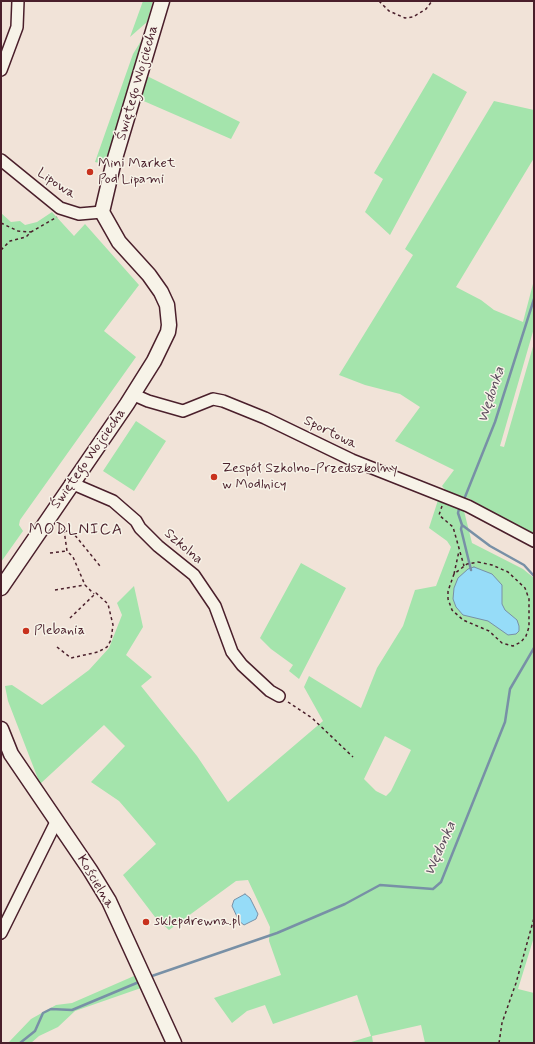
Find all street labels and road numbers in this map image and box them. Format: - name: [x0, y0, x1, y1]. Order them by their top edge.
- street label: Świętego Wojciecha: [114, 24, 162, 142]
- street label: Lipowa: [33, 165, 79, 203]
- street label: Świętego Wojciecha: [48, 406, 130, 512]
- street label: Sportowa: [301, 413, 359, 453]
- street label: Szkolna: [160, 526, 206, 568]
- street label: Kościelna: [72, 852, 118, 912]

